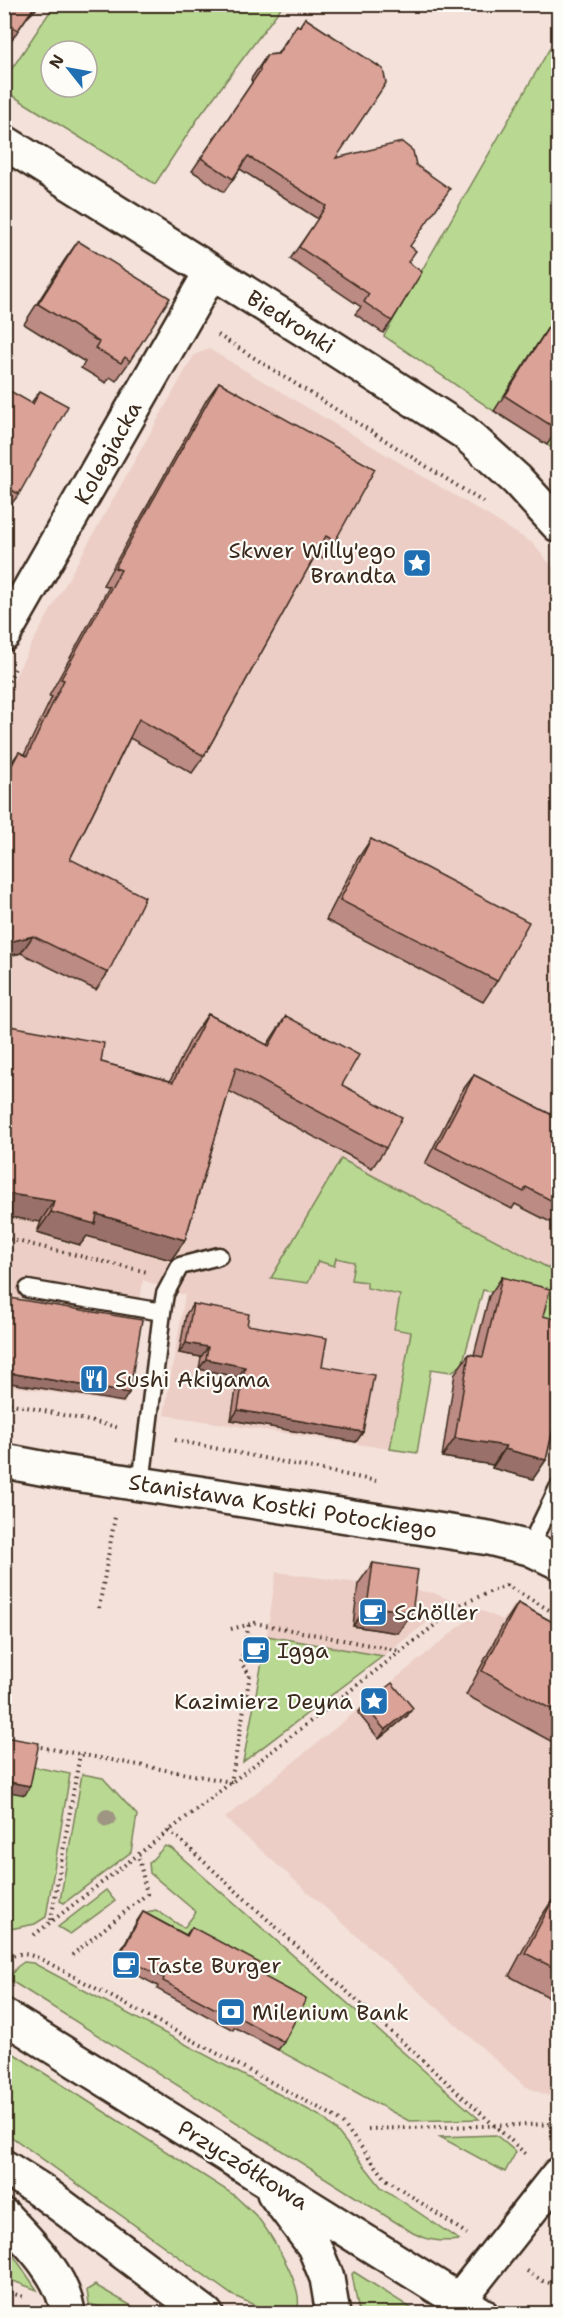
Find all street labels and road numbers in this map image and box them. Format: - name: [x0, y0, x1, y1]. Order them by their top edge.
- street label: Biedronki: [241, 283, 341, 361]
- street label: Kolegiacka: [68, 396, 149, 510]
- street label: Stanisława Kostki Potockiego: [127, 1467, 439, 1545]
- street label: Przyczółkowa: [172, 2113, 314, 2217]

